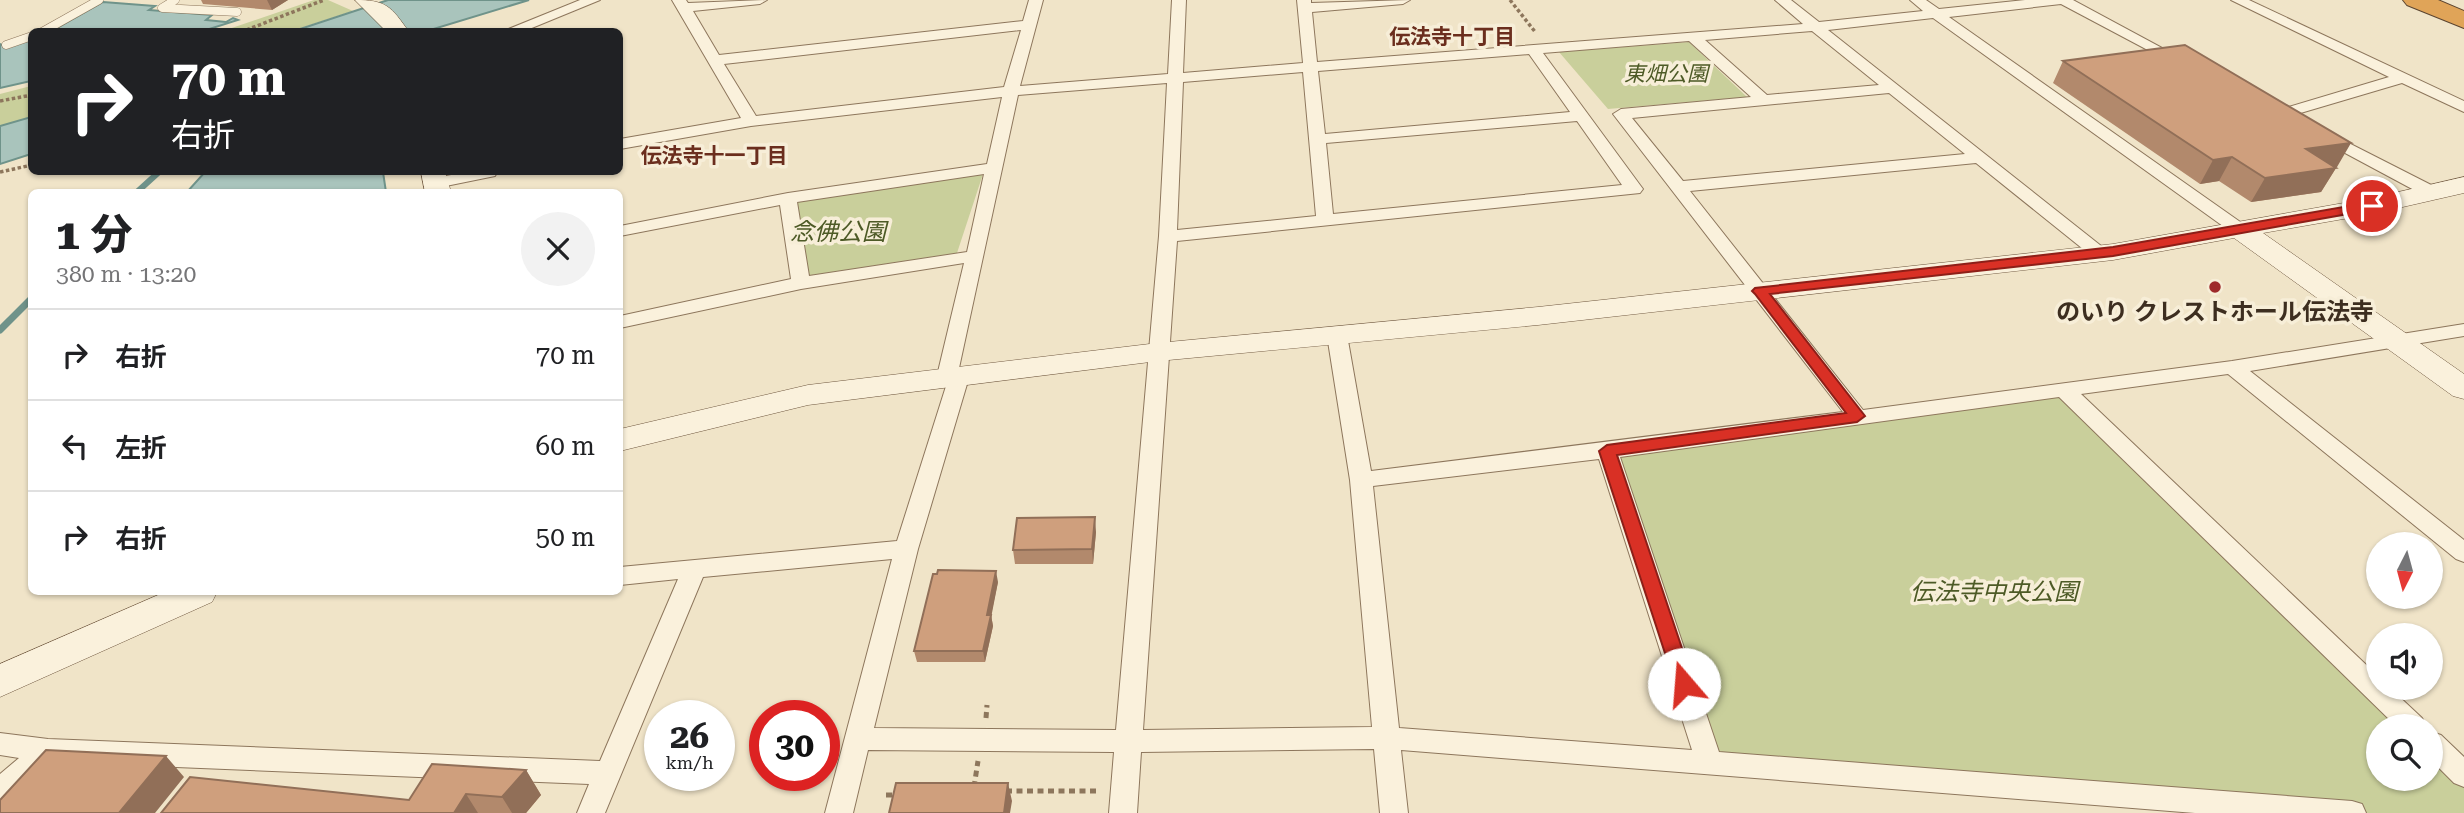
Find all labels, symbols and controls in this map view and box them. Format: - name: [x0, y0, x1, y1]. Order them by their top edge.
- district label: 伝法寺十丁目: [1389, 25, 1515, 49]
- text: 70 m: [171, 50, 286, 107]
- icon: right: [56, 56, 147, 147]
- park label: 東畑公園: [1624, 62, 1711, 86]
- text: 右折: [171, 116, 235, 154]
- district label: 伝法寺十一丁目: [641, 144, 788, 168]
- pin: [2342, 176, 2402, 236]
- icon: arrive: [2353, 187, 2391, 225]
- text: 1 分: [56, 210, 132, 259]
- button: close: [521, 212, 595, 286]
- park label: 念佛公園: [790, 218, 889, 246]
- text: 380 m · 13:20: [56, 261, 196, 288]
- marker: のいり クレストホール伝法寺: [2207, 279, 2223, 295]
- place label: のいり クレストホール伝法寺: [2056, 298, 2374, 326]
- icon: right: [56, 336, 94, 374]
- text: 70 m: [536, 340, 595, 370]
- text: 右折: [115, 342, 167, 372]
- icon: left: [56, 427, 94, 465]
- text: 60 m: [536, 431, 595, 461]
- text: 左折: [115, 433, 167, 463]
- icon: right: [56, 518, 94, 556]
- text: 50 m: [536, 522, 595, 552]
- text: 右折: [115, 524, 167, 554]
- north arrow: [2366, 532, 2443, 609]
- map controls: [2366, 532, 2443, 791]
- park label: 伝法寺中央公園: [1910, 578, 2081, 606]
- button: sound: [2366, 623, 2443, 700]
- position arrow: [1647, 647, 1721, 721]
- speed limit sign: 30: [749, 700, 840, 791]
- button: search: [2366, 714, 2443, 791]
- text: 26: [670, 716, 709, 757]
- text: km/h: [665, 752, 714, 773]

